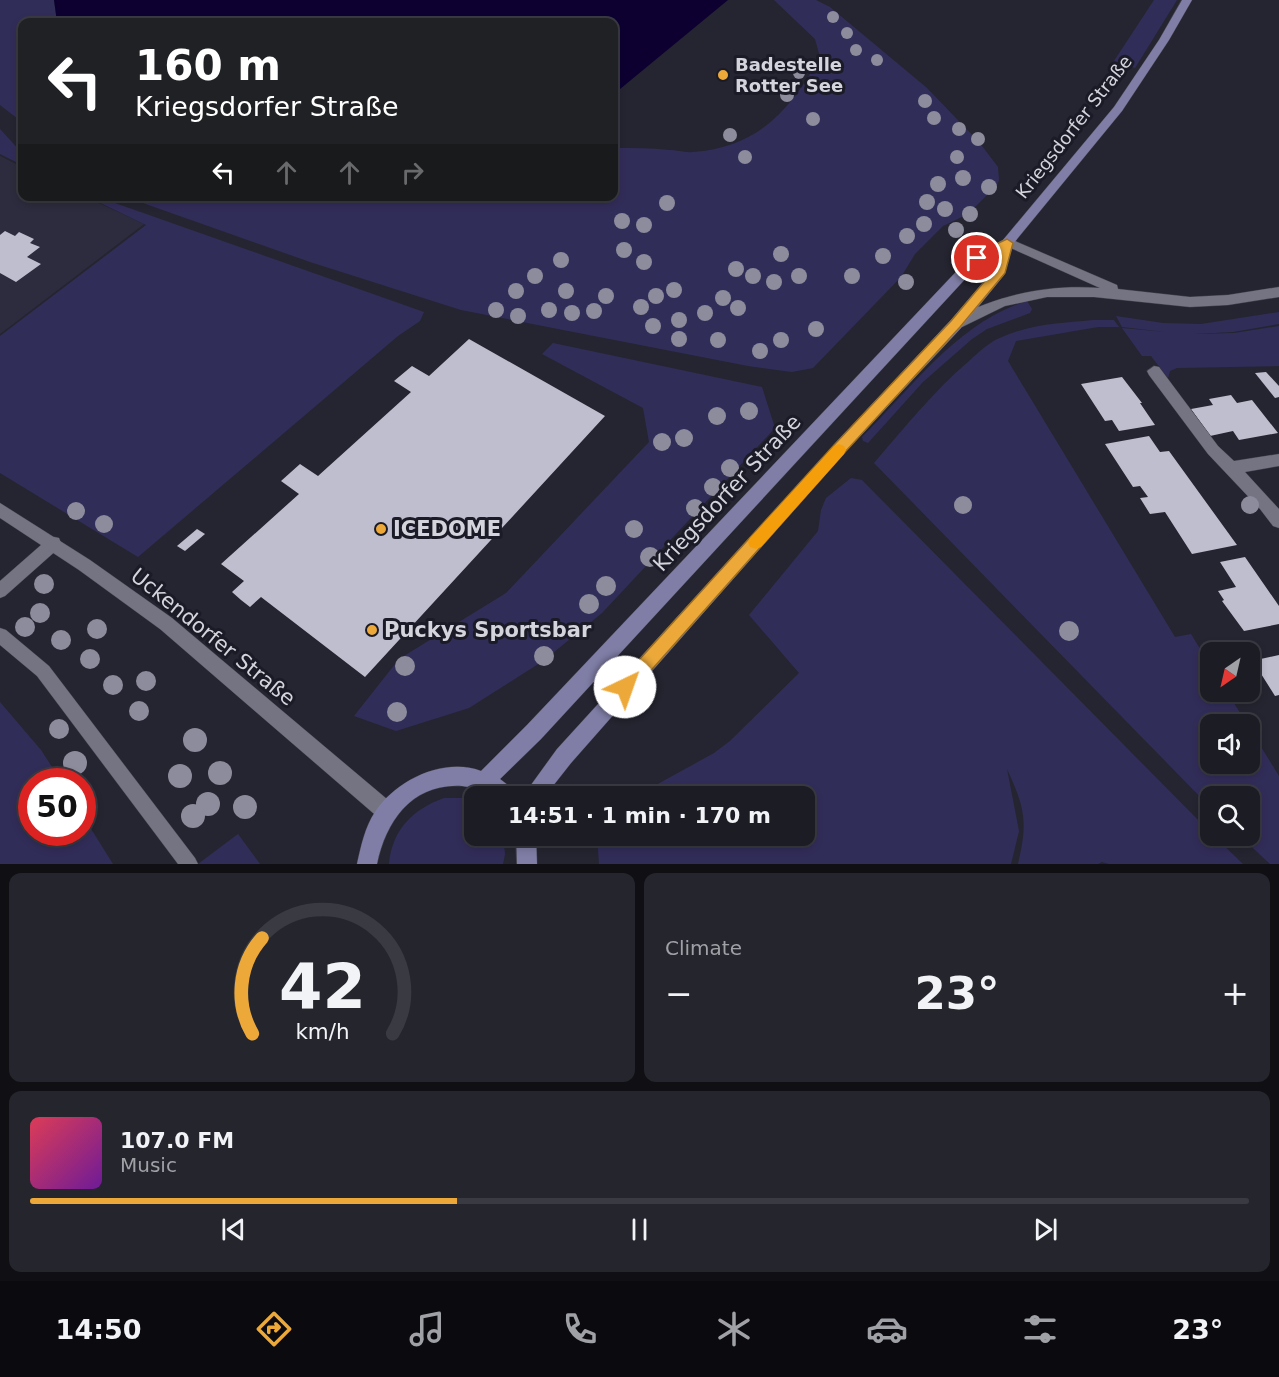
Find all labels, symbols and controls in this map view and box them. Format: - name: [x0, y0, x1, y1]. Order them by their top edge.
- text: 160 m: [135, 41, 281, 90]
- icon: left: [36, 42, 114, 120]
- street label: Kriegsdorfer Straße: [1011, 51, 1136, 202]
- place label: Badestelle Rotter See: [735, 54, 843, 96]
- marker: Badestelle Rotter See: [716, 68, 730, 82]
- text: Kriegsdorfer Straße: [135, 91, 399, 122]
- icon: left: [207, 156, 240, 189]
- icon: ahead: [270, 156, 303, 189]
- icon: ahead: [333, 156, 366, 189]
- icon: right: [396, 156, 429, 189]
- pin: [951, 232, 1002, 283]
- icon: arrive: [960, 241, 993, 274]
- street label: Kriegsdorfer Straße: [648, 410, 806, 576]
- place label: ICEDOME: [393, 517, 501, 541]
- marker: ICEDOME: [374, 522, 388, 536]
- street label: Uckendorfer Straße: [126, 563, 300, 711]
- place label: Puckys Sportsbar: [384, 618, 592, 642]
- marker: Puckys Sportsbar: [365, 623, 379, 637]
- north arrow: [1200, 642, 1260, 702]
- map controls: [1200, 642, 1260, 846]
- position arrow: [593, 655, 657, 719]
- button: sound: [1200, 714, 1260, 774]
- speed limit sign: 50: [18, 768, 96, 846]
- button: search: [1200, 786, 1260, 846]
- text: 14:51 · 1 min · 170 m: [508, 803, 771, 828]
- text: Climate: [665, 936, 742, 960]
- text: 42: [279, 950, 365, 1023]
- text: 23°: [914, 967, 1000, 1020]
- text: −: [665, 974, 693, 1013]
- text: +: [1221, 974, 1249, 1013]
- text: km/h: [295, 1020, 349, 1045]
- text: 107.0 FM: [120, 1128, 234, 1153]
- text: Music: [120, 1153, 177, 1177]
- icon: previous: [217, 1213, 250, 1246]
- icon: pause: [623, 1213, 656, 1246]
- icon: next: [1029, 1213, 1062, 1246]
- icon: directions: [253, 1308, 295, 1350]
- icon: music: [406, 1308, 448, 1350]
- icon: phone: [559, 1308, 601, 1350]
- icon: climate: [713, 1308, 755, 1350]
- icon: car: [866, 1308, 908, 1350]
- icon: filters: [1019, 1308, 1061, 1350]
- text: 14:50: [56, 1314, 142, 1345]
- text: 23°: [1172, 1314, 1223, 1345]

